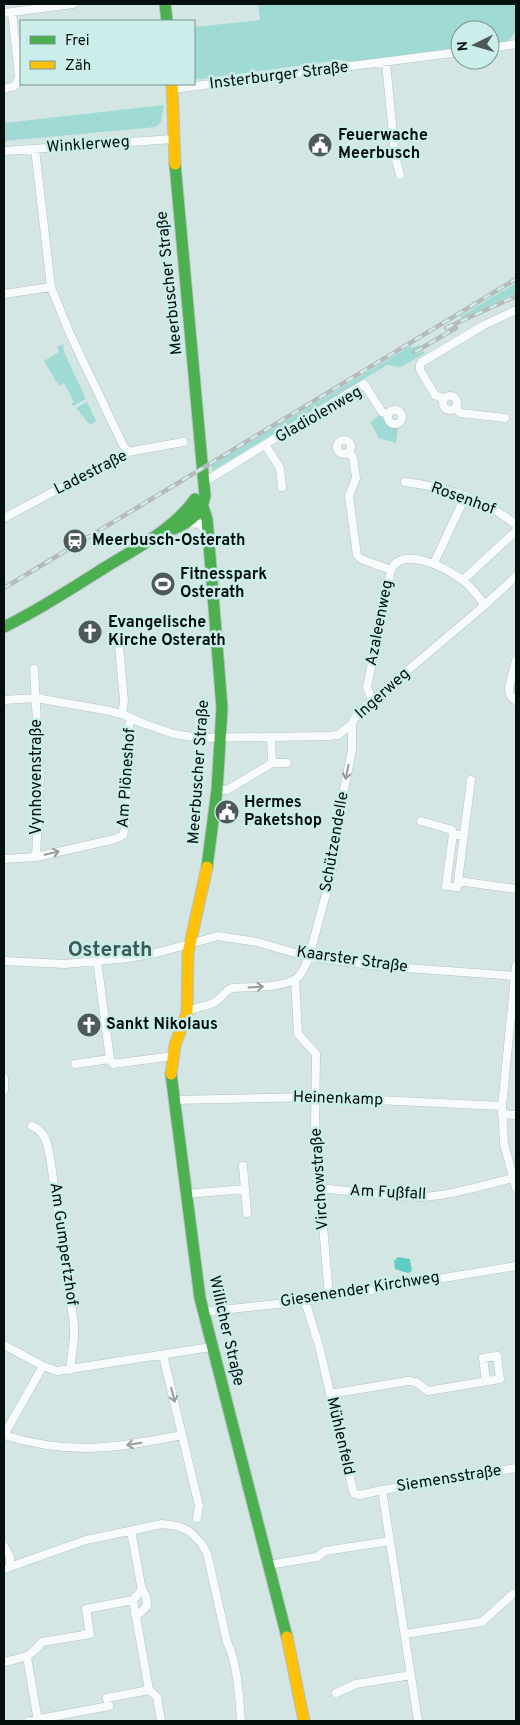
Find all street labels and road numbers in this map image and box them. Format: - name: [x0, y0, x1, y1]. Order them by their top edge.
- street label: Insterburger Straße: [208, 58, 350, 94]
- street label: Winklerweg: [46, 132, 130, 158]
- street label: Meerbuscher Straße: [152, 210, 188, 356]
- street label: Gladiolenweg: [272, 382, 366, 448]
- street label: Ladestraße: [51, 446, 131, 500]
- street label: Rosenhof: [428, 478, 499, 520]
- street label: Azaleenweg: [362, 578, 398, 668]
- street label: Ingerweg: [351, 664, 415, 724]
- street label: Meerbuscher Straße: [184, 699, 214, 845]
- street label: Vynhovenstraße: [27, 719, 47, 835]
- street label: Am Plöneshof: [114, 727, 141, 829]
- street label: Schützendelle: [316, 790, 354, 894]
- street label: Kaarster Straße: [295, 942, 409, 978]
- street label: Heinenkamp: [292, 1087, 384, 1111]
- street label: Virchowstraße: [306, 1127, 334, 1231]
- street label: Am Gumpertzhof: [44, 1181, 82, 1307]
- street label: Am Fußfall: [349, 1181, 427, 1205]
- street label: Giesenender Kirchweg: [279, 1268, 441, 1312]
- street label: Willicher Straße: [204, 1274, 248, 1388]
- street label: Mühlenfeld: [321, 1395, 359, 1477]
- street label: Siemensstraße: [395, 1461, 503, 1497]

